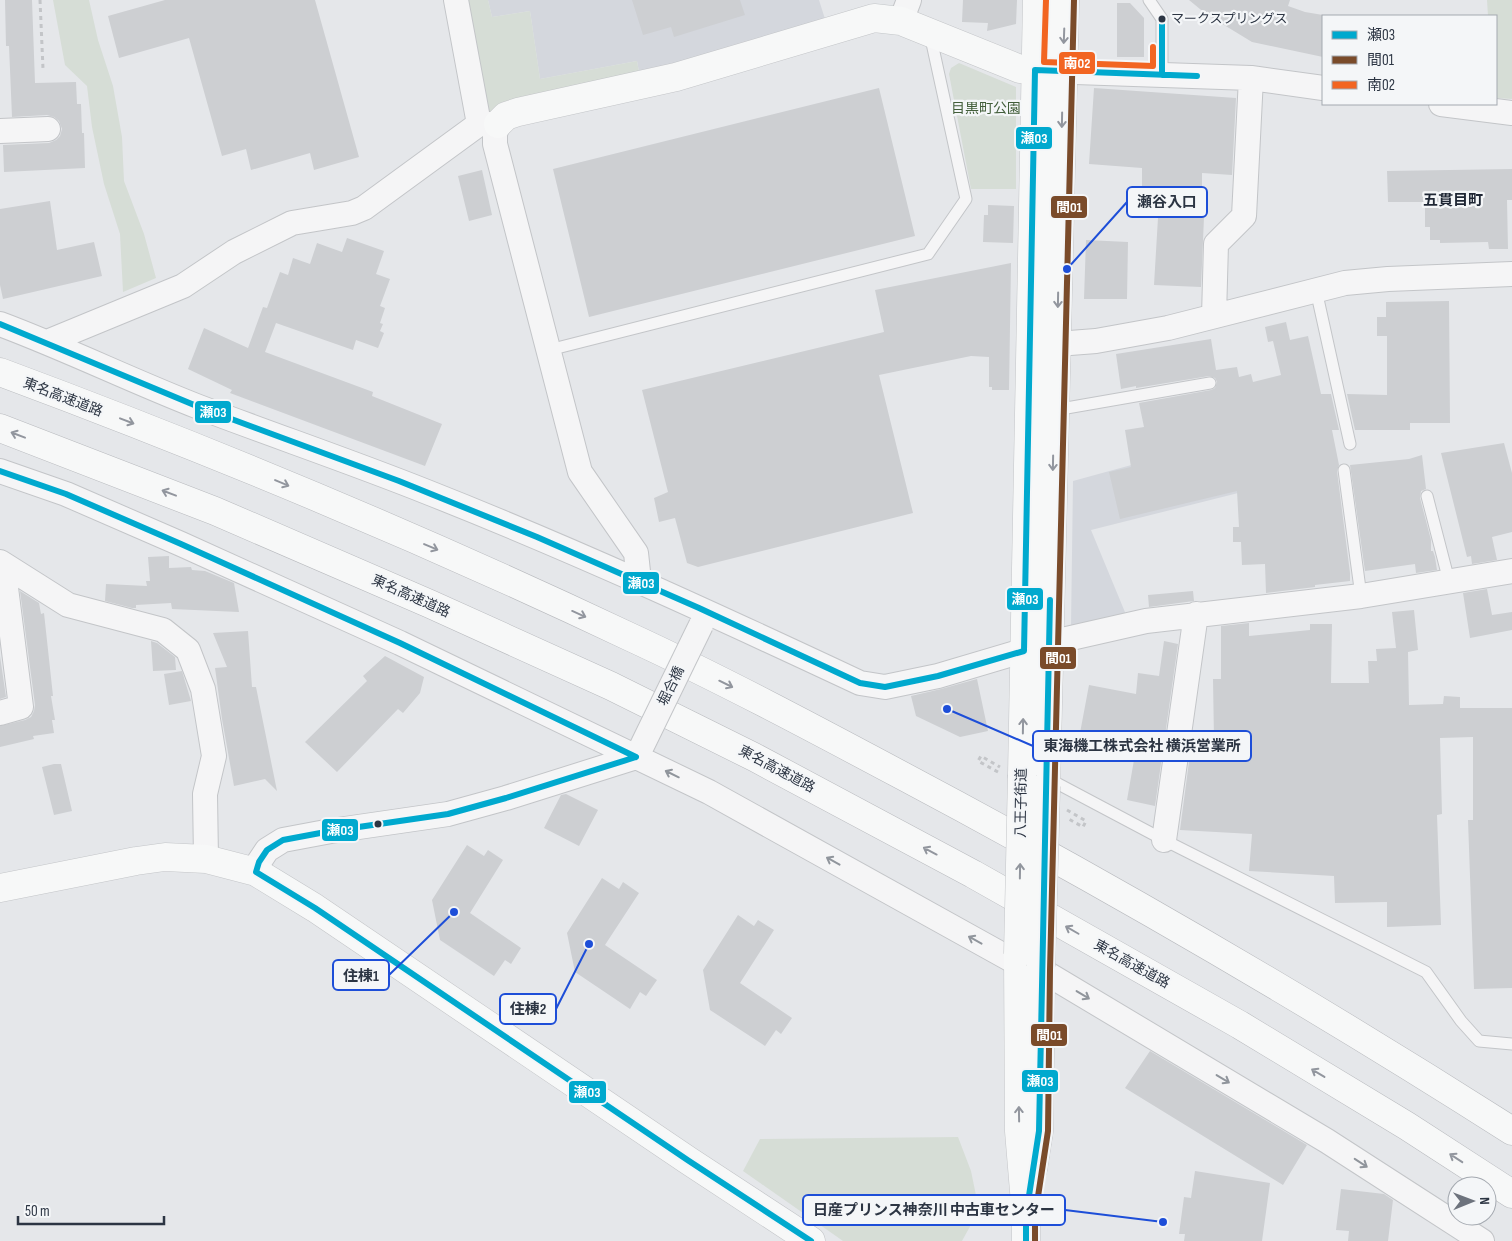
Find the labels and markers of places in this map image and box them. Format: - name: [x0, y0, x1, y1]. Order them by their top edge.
- place label: マークスプリングス: [1171, 11, 1288, 27]
- marker: マークスプリングス: [1157, 14, 1167, 24]
- callout: 瀬谷入口: [1127, 187, 1207, 217]
- callout: 東海機工株式会社 横浜営業所: [1033, 731, 1251, 761]
- unlabelled marker: [373, 819, 383, 829]
- callout: 住棟1: [333, 960, 389, 990]
- callout: 住棟2: [500, 994, 556, 1024]
- callout: 日産プリンス神奈川 中古車センター: [803, 1195, 1065, 1225]

